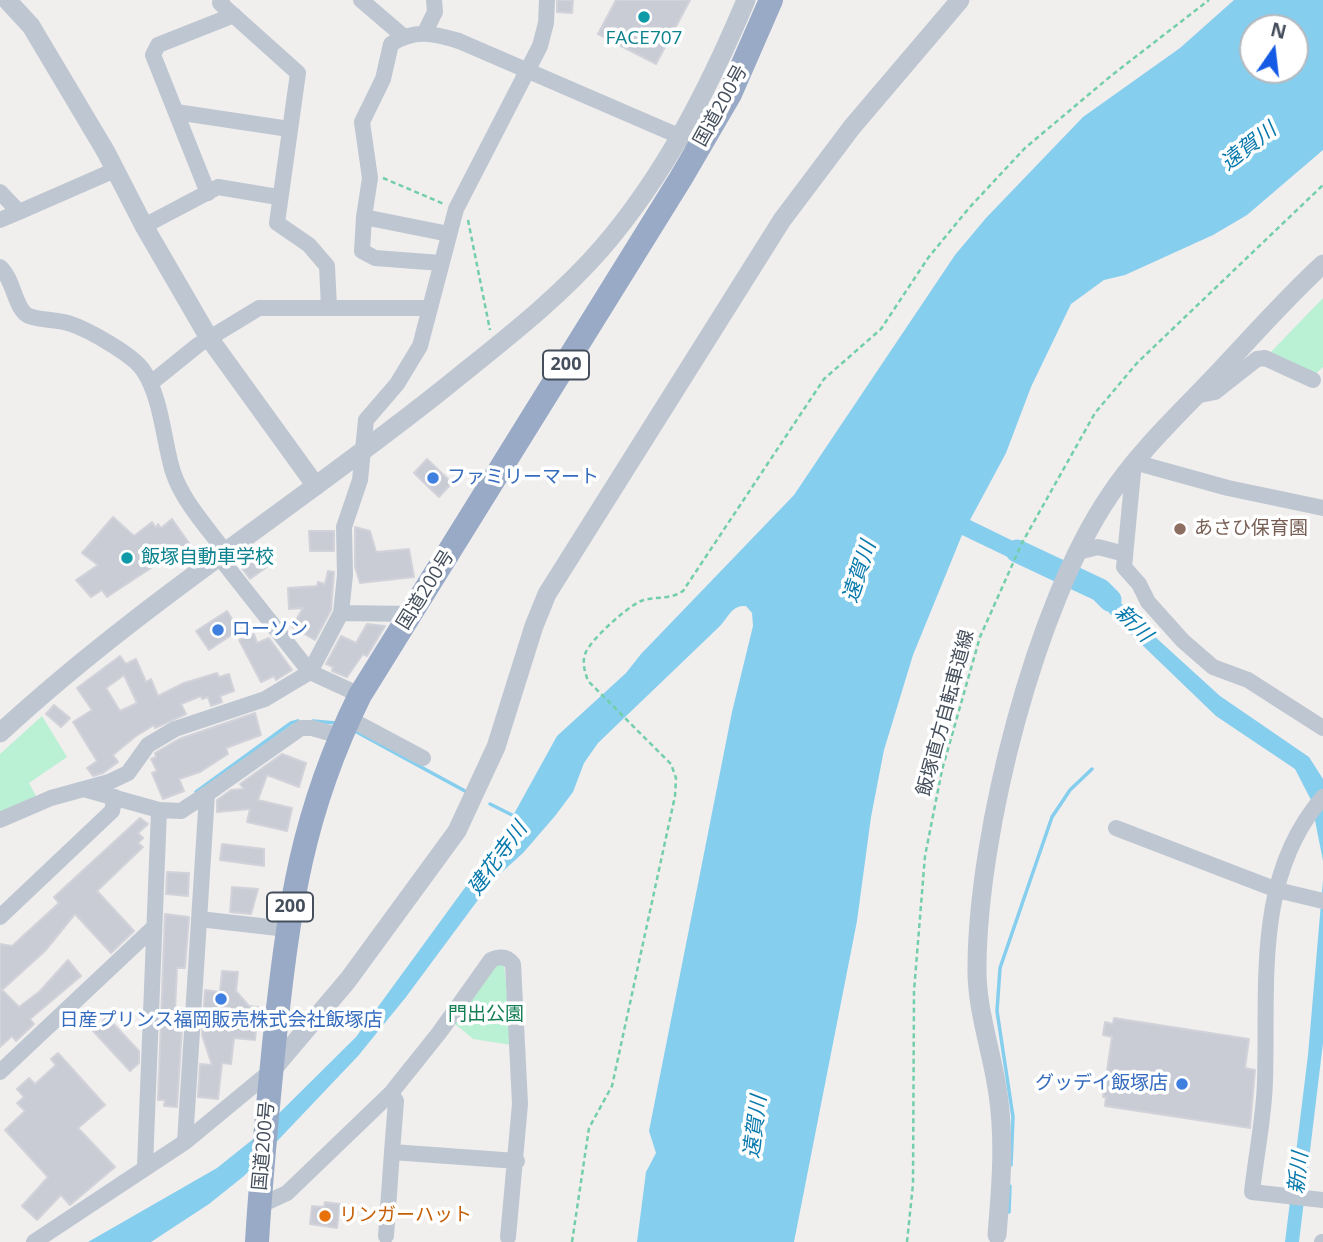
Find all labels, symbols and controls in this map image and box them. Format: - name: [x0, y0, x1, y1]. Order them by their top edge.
- marker: FACE707: [636, 9, 652, 25]
- north arrow: [1239, 14, 1309, 84]
- text: N: [1268, 16, 1289, 45]
- place label: FACE707: [606, 28, 682, 50]
- street label: 国道200号: [689, 61, 753, 151]
- water label: 遠賀川: [1216, 118, 1282, 176]
- road number: 200: [543, 351, 589, 380]
- place label: ファミリーマート: [447, 467, 599, 489]
- marker: ファミリーマート: [425, 470, 441, 486]
- place label: あさひ保育園: [1194, 518, 1308, 540]
- marker: あさひ保育園: [1172, 521, 1188, 537]
- water label: 遠賀川: [838, 538, 882, 606]
- street label: 国道200号: [393, 546, 459, 634]
- place label: 飯塚自動車学校: [141, 547, 274, 569]
- marker: 飯塚自動車学校: [119, 550, 135, 566]
- water label: 新川: [1109, 600, 1157, 648]
- place label: ローソン: [232, 619, 308, 641]
- marker: ローソン: [210, 622, 226, 638]
- street label: 飯塚直方自転車道線: [913, 627, 979, 799]
- water label: 建花寺川: [463, 818, 533, 900]
- road number: 200: [267, 893, 313, 922]
- marker: 日産プリンス福岡販売株式会社飯塚店: [213, 991, 229, 1007]
- park label: 門出公園: [448, 1004, 524, 1026]
- place label: 日産プリンス福岡販売株式会社飯塚店: [60, 1010, 382, 1032]
- place label: グッデイ飯塚店: [1035, 1073, 1168, 1095]
- marker: グッデイ飯塚店: [1174, 1076, 1190, 1092]
- water label: 遠賀川: [740, 1094, 772, 1160]
- street label: 国道200号: [249, 1100, 279, 1192]
- water label: 新川: [1284, 1151, 1314, 1195]
- place label: リンガーハット: [339, 1205, 472, 1227]
- marker: リンガーハット: [317, 1208, 333, 1224]

